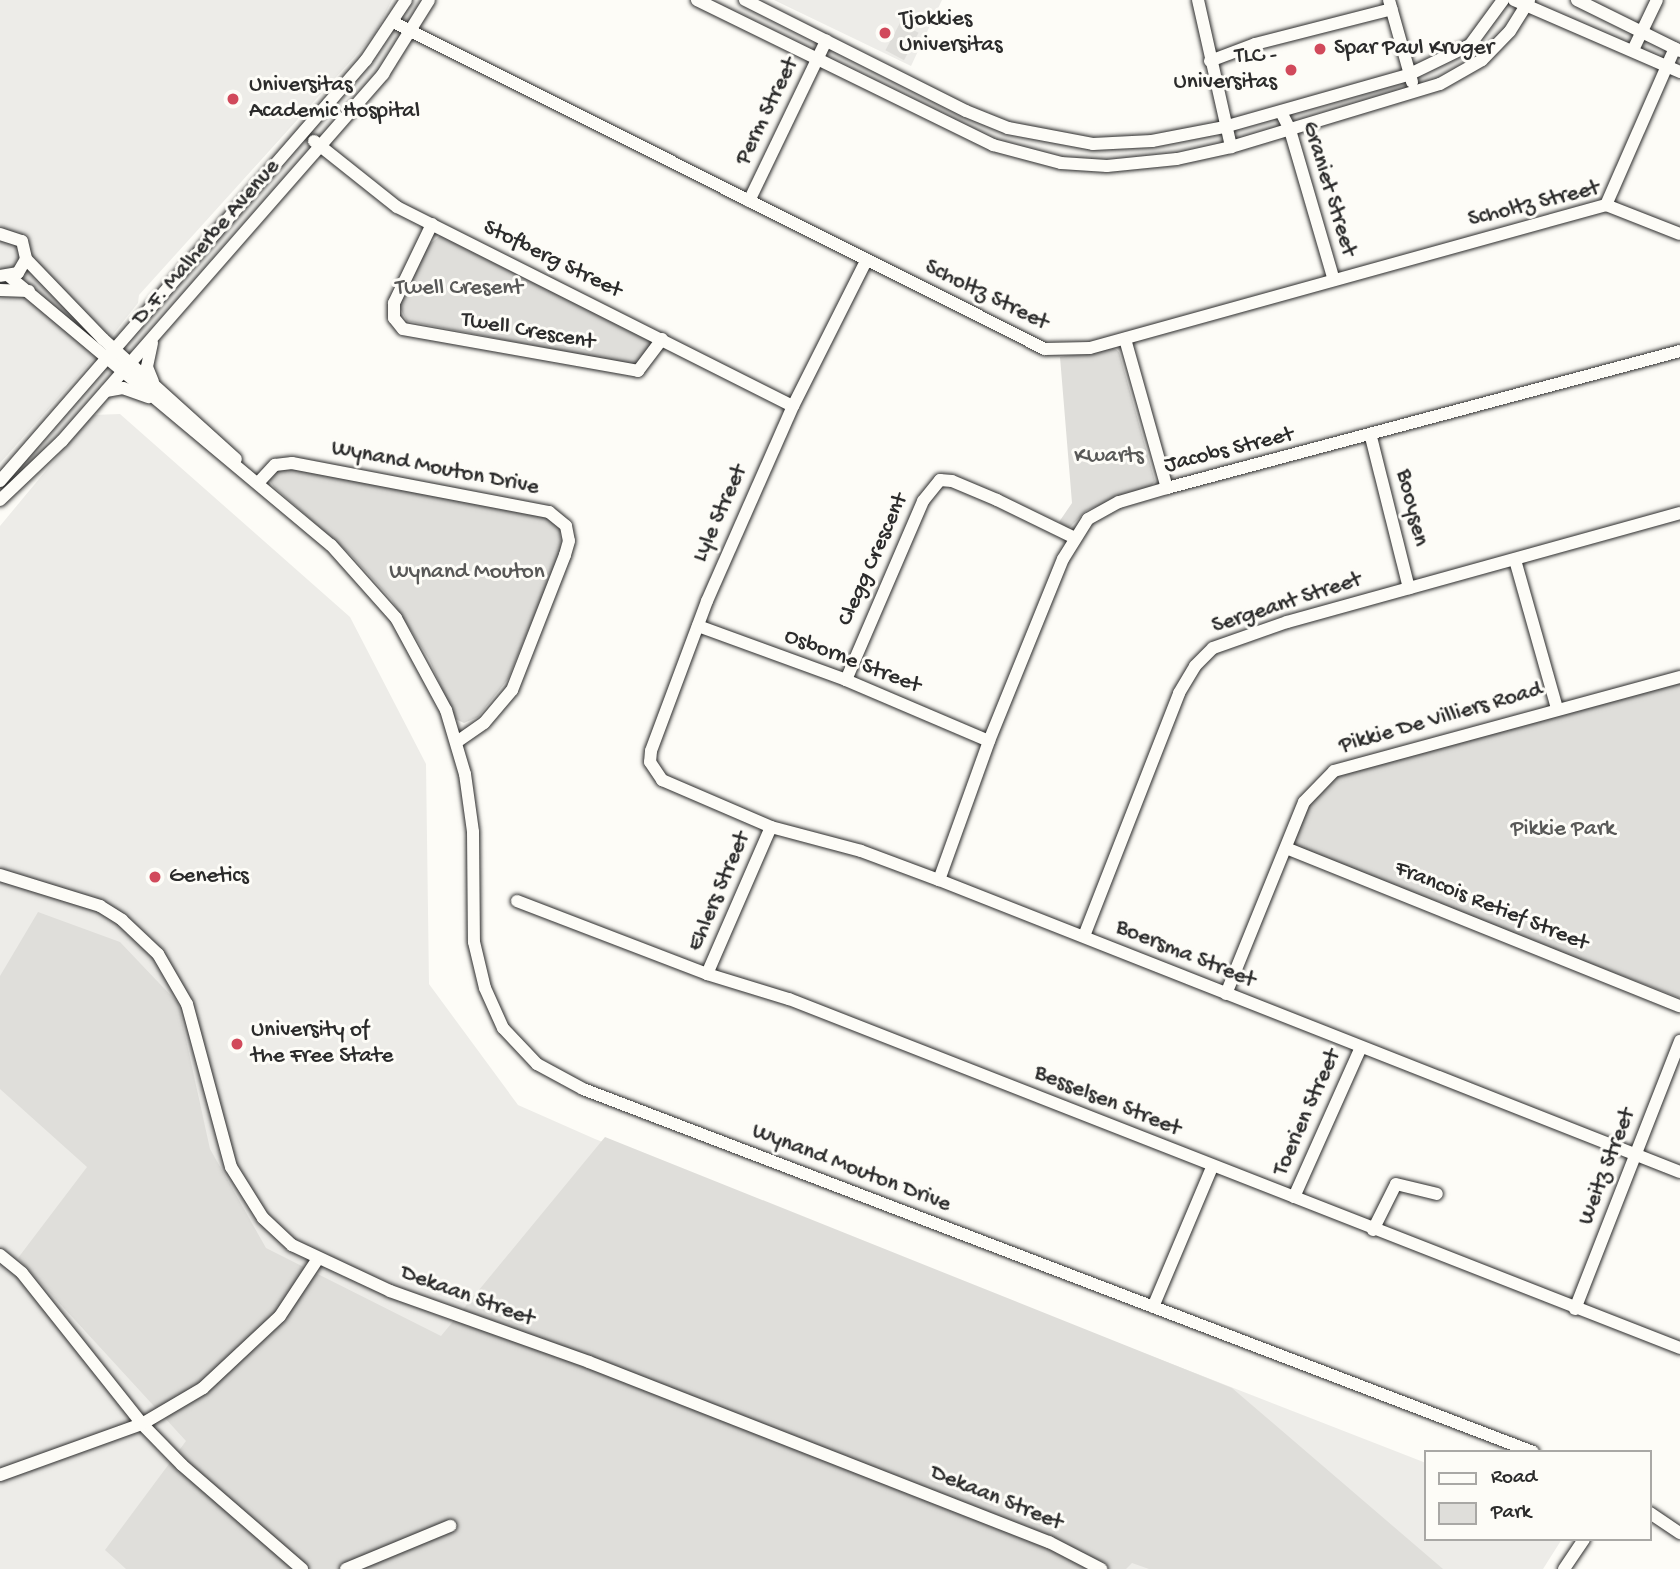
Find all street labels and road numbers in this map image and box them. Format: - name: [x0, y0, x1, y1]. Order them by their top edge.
- street label: Perm Street: [730, 54, 806, 170]
- street label: Graniet Street: [1294, 118, 1362, 260]
- street label: D.F. Malherbe Avenue: [127, 154, 287, 332]
- street label: Scholtz Street: [1466, 175, 1602, 235]
- street label: Stofberg Street: [478, 214, 626, 306]
- street label: Scholtz Street: [920, 254, 1052, 338]
- street label: Twell Crescent: [459, 307, 597, 357]
- street label: Jacobs Street: [1162, 422, 1296, 480]
- street label: Wynand Mouton Drive: [329, 435, 541, 503]
- street label: Lyle Street: [687, 461, 755, 567]
- street label: Booysen: [1388, 467, 1434, 549]
- street label: Clegg Crescent: [833, 490, 915, 630]
- street label: Sergeant Street: [1209, 567, 1365, 641]
- street label: Osborne Street: [780, 623, 924, 701]
- street label: Pikkie De Villiers Road: [1336, 677, 1546, 761]
- street label: Ehlers Street: [682, 828, 758, 956]
- street label: Francois Retief Street: [1390, 856, 1592, 958]
- street label: Boersma Street: [1111, 914, 1259, 996]
- street label: Toerien Street: [1268, 1046, 1348, 1180]
- street label: Besselsen Street: [1030, 1060, 1184, 1144]
- street label: Weitz Street: [1573, 1105, 1643, 1229]
- street label: Wynand Mouton Drive: [748, 1118, 954, 1220]
- street label: Dekaan Street: [396, 1260, 538, 1334]
- street label: Dekaan Street: [926, 1460, 1066, 1538]

